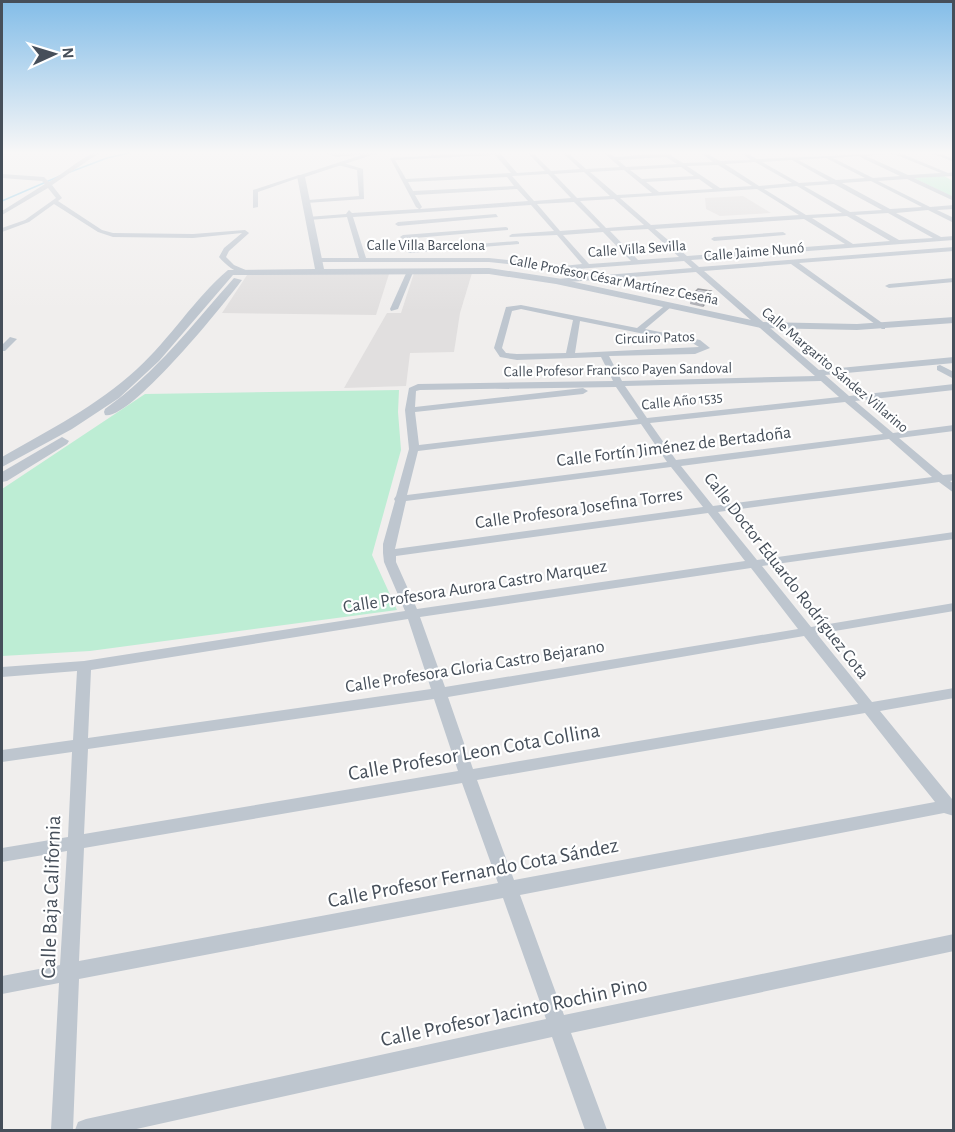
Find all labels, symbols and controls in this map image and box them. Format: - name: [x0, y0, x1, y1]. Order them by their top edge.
- north arrow: [24, 24, 84, 84]
- text: N: [60, 47, 76, 59]
- street label: Calle Villa Barcelona: [367, 238, 485, 253]
- street label: Calle Villa Sevilla: [587, 238, 687, 260]
- street label: Calle Jaime Nunó: [703, 240, 805, 264]
- street label: Calle Profesor César Martínez Ceseña: [508, 252, 720, 308]
- street label: Calle Margarito Sández Villarino: [759, 304, 911, 436]
- street label: Circuiro Patos: [615, 329, 695, 347]
- street label: Calle Profesor Francisco Payen Sandoval: [504, 361, 732, 379]
- street label: Calle Año 1535: [641, 389, 723, 413]
- street label: Calle Fortín Jiménez de Bertadoña: [556, 424, 792, 470]
- street label: Calle Doctor Eduardo Rodríguez Cota: [700, 470, 872, 682]
- street label: Calle Profesora Josefina Torres: [474, 486, 684, 532]
- street label: Calle Profesora Aurora Castro Marquez: [342, 557, 608, 617]
- street label: Calle Profesora Gloria Castro Bejarano: [344, 638, 606, 696]
- street label: Calle Profesor Leon Cota Collina: [347, 719, 602, 784]
- street label: Calle Baja California: [38, 815, 64, 979]
- street label: Calle Profesor Fernando Cota Sández: [326, 834, 620, 912]
- street label: Calle Profesor Jacinto Rochin Pino: [379, 973, 649, 1051]

